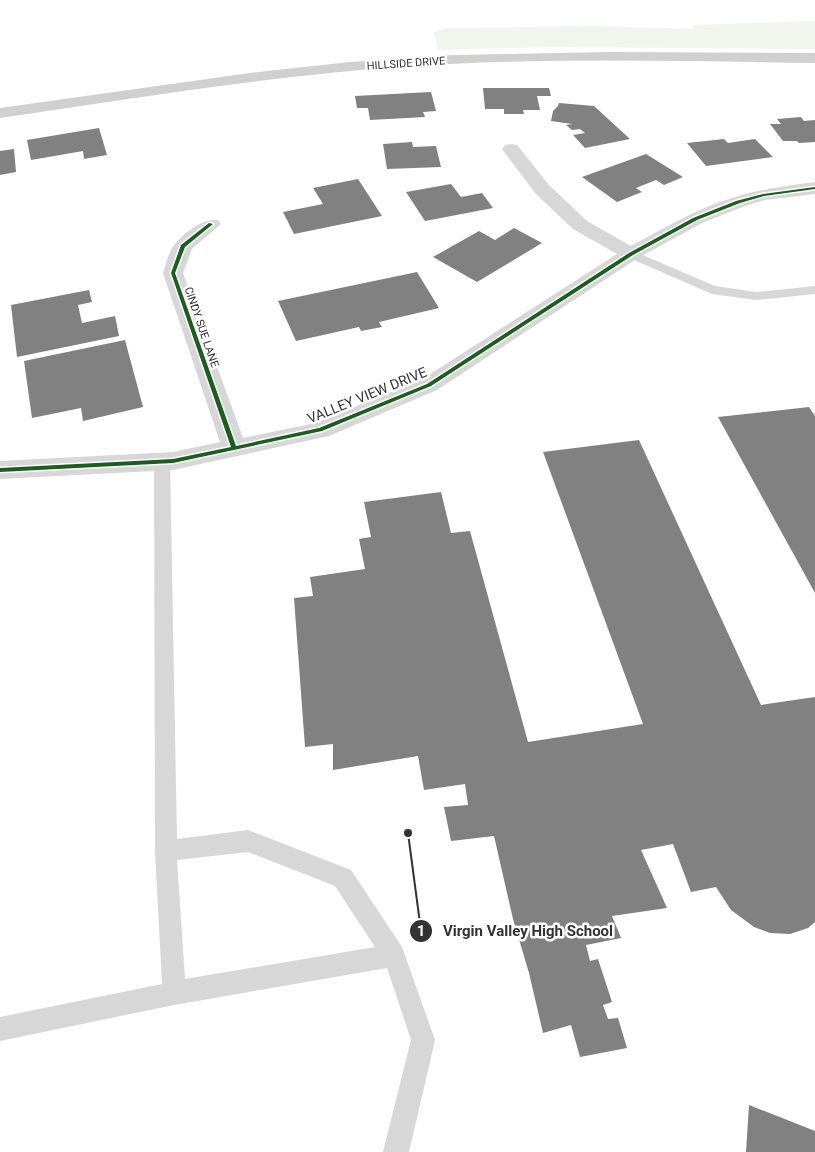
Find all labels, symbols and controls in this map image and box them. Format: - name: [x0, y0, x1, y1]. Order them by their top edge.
- street label: HILLSIDE DRIVE: [366, 54, 446, 73]
- street label: CINDY SUE LANE: [182, 285, 221, 369]
- street label: VALLEY VIEW DRIVE: [305, 364, 429, 426]
- callout: Virgin Valley High School: [408, 916, 623, 946]
- text: 1: [417, 922, 425, 940]
- text: Virgin Valley High School: [443, 922, 613, 940]

